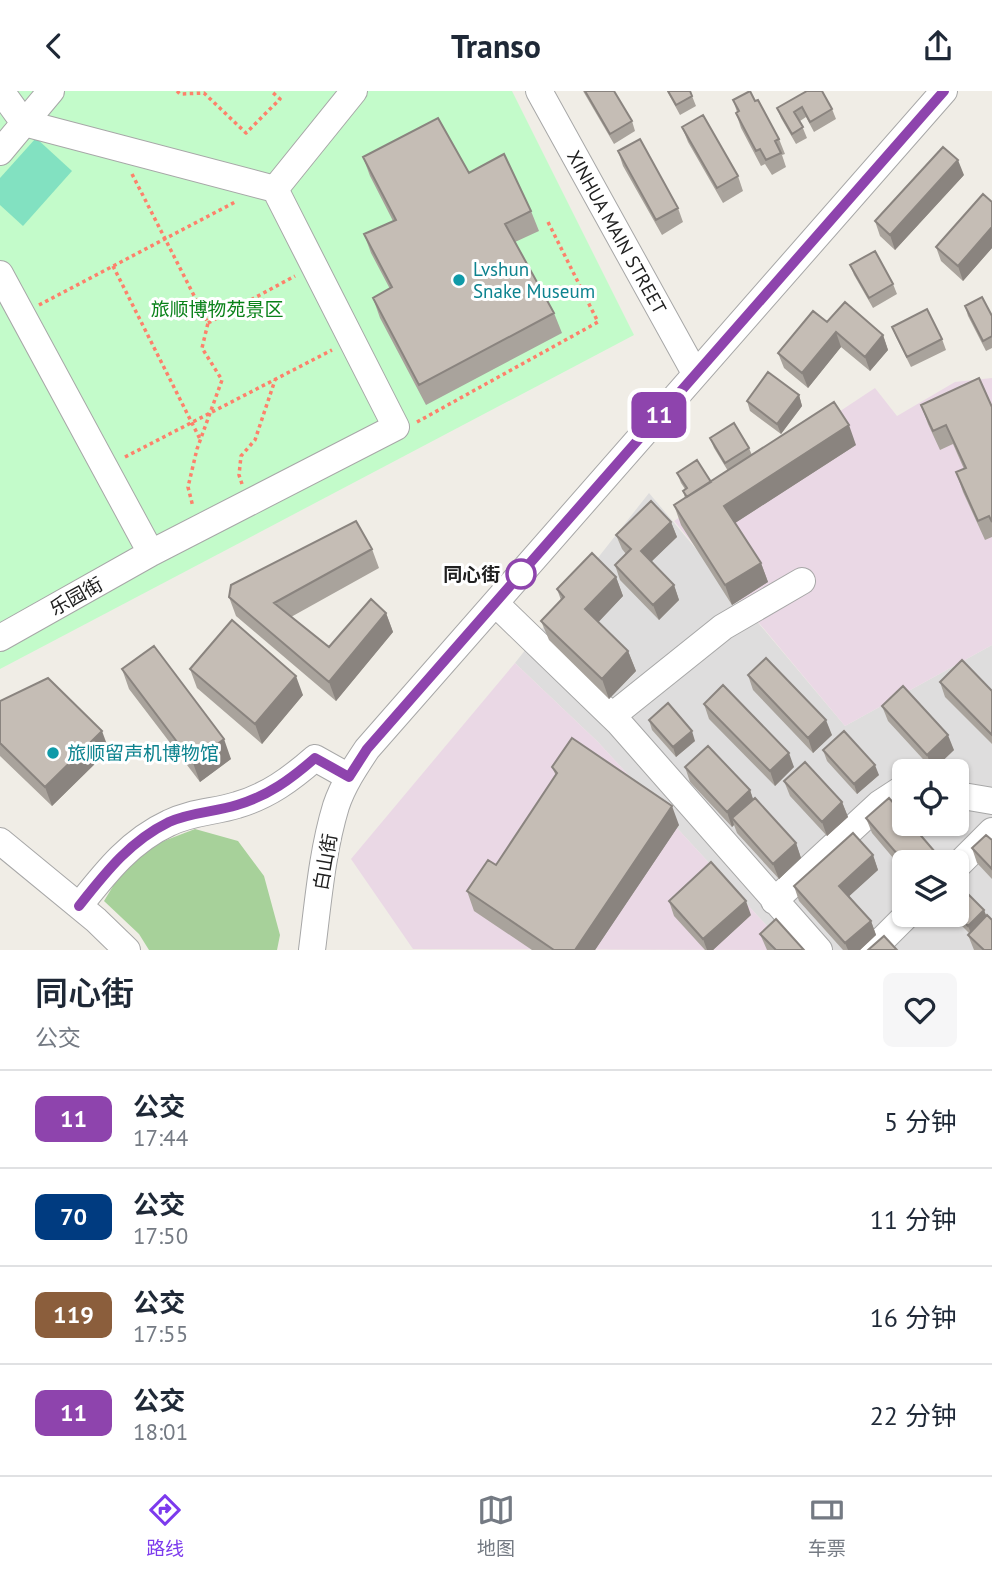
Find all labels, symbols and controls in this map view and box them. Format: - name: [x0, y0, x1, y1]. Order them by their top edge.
- text: Transo: [451, 25, 541, 67]
- icon: back: [35, 27, 73, 65]
- icon: share: [919, 27, 957, 65]
- street label: XINHUA MAIN STREET: [562, 146, 672, 318]
- place label: Lvshun Snake Museum: [473, 257, 595, 303]
- marker: Lvshun Snake Museum: [451, 272, 467, 288]
- park label: 旅顺博物苑景区: [150, 297, 284, 321]
- line badge: 11: [628, 392, 690, 438]
- text: 11: [645, 399, 673, 430]
- marker: 同心街: [506, 559, 536, 589]
- place label: 同心街: [443, 562, 500, 586]
- street label: 乐园街: [45, 572, 107, 620]
- place label: 旅顺留声机博物馆: [67, 741, 219, 765]
- marker: 旅顺留声机博物馆: [45, 745, 61, 761]
- map controls: [892, 759, 969, 927]
- button: locate: [892, 759, 969, 836]
- street label: 白山街: [308, 832, 342, 892]
- button: layers: [892, 850, 969, 927]
- text: 同心街: [35, 971, 134, 1014]
- button: heart: [883, 973, 957, 1047]
- text: 公交: [35, 1023, 81, 1052]
- text: 公交: [133, 1090, 185, 1123]
- text: 11: [60, 1103, 87, 1134]
- text: 5 分钟: [884, 1105, 957, 1138]
- text: 17:44: [133, 1123, 188, 1152]
- text: 公交: [133, 1188, 185, 1221]
- text: 70: [60, 1201, 87, 1232]
- text: 11 分钟: [870, 1203, 957, 1236]
- text: 17:50: [133, 1221, 188, 1250]
- text: 公交: [133, 1286, 185, 1319]
- text: 119: [53, 1299, 94, 1330]
- text: 16 分钟: [870, 1301, 957, 1334]
- text: 17:55: [133, 1319, 188, 1348]
- text: 公交: [133, 1384, 185, 1417]
- text: 11: [60, 1397, 87, 1428]
- text: 22 分钟: [870, 1399, 957, 1432]
- text: 18:01: [133, 1417, 188, 1446]
- tab: 路线: [146, 1491, 184, 1560]
- tab: 地图: [477, 1491, 515, 1560]
- tab: 车票: [808, 1491, 846, 1560]

